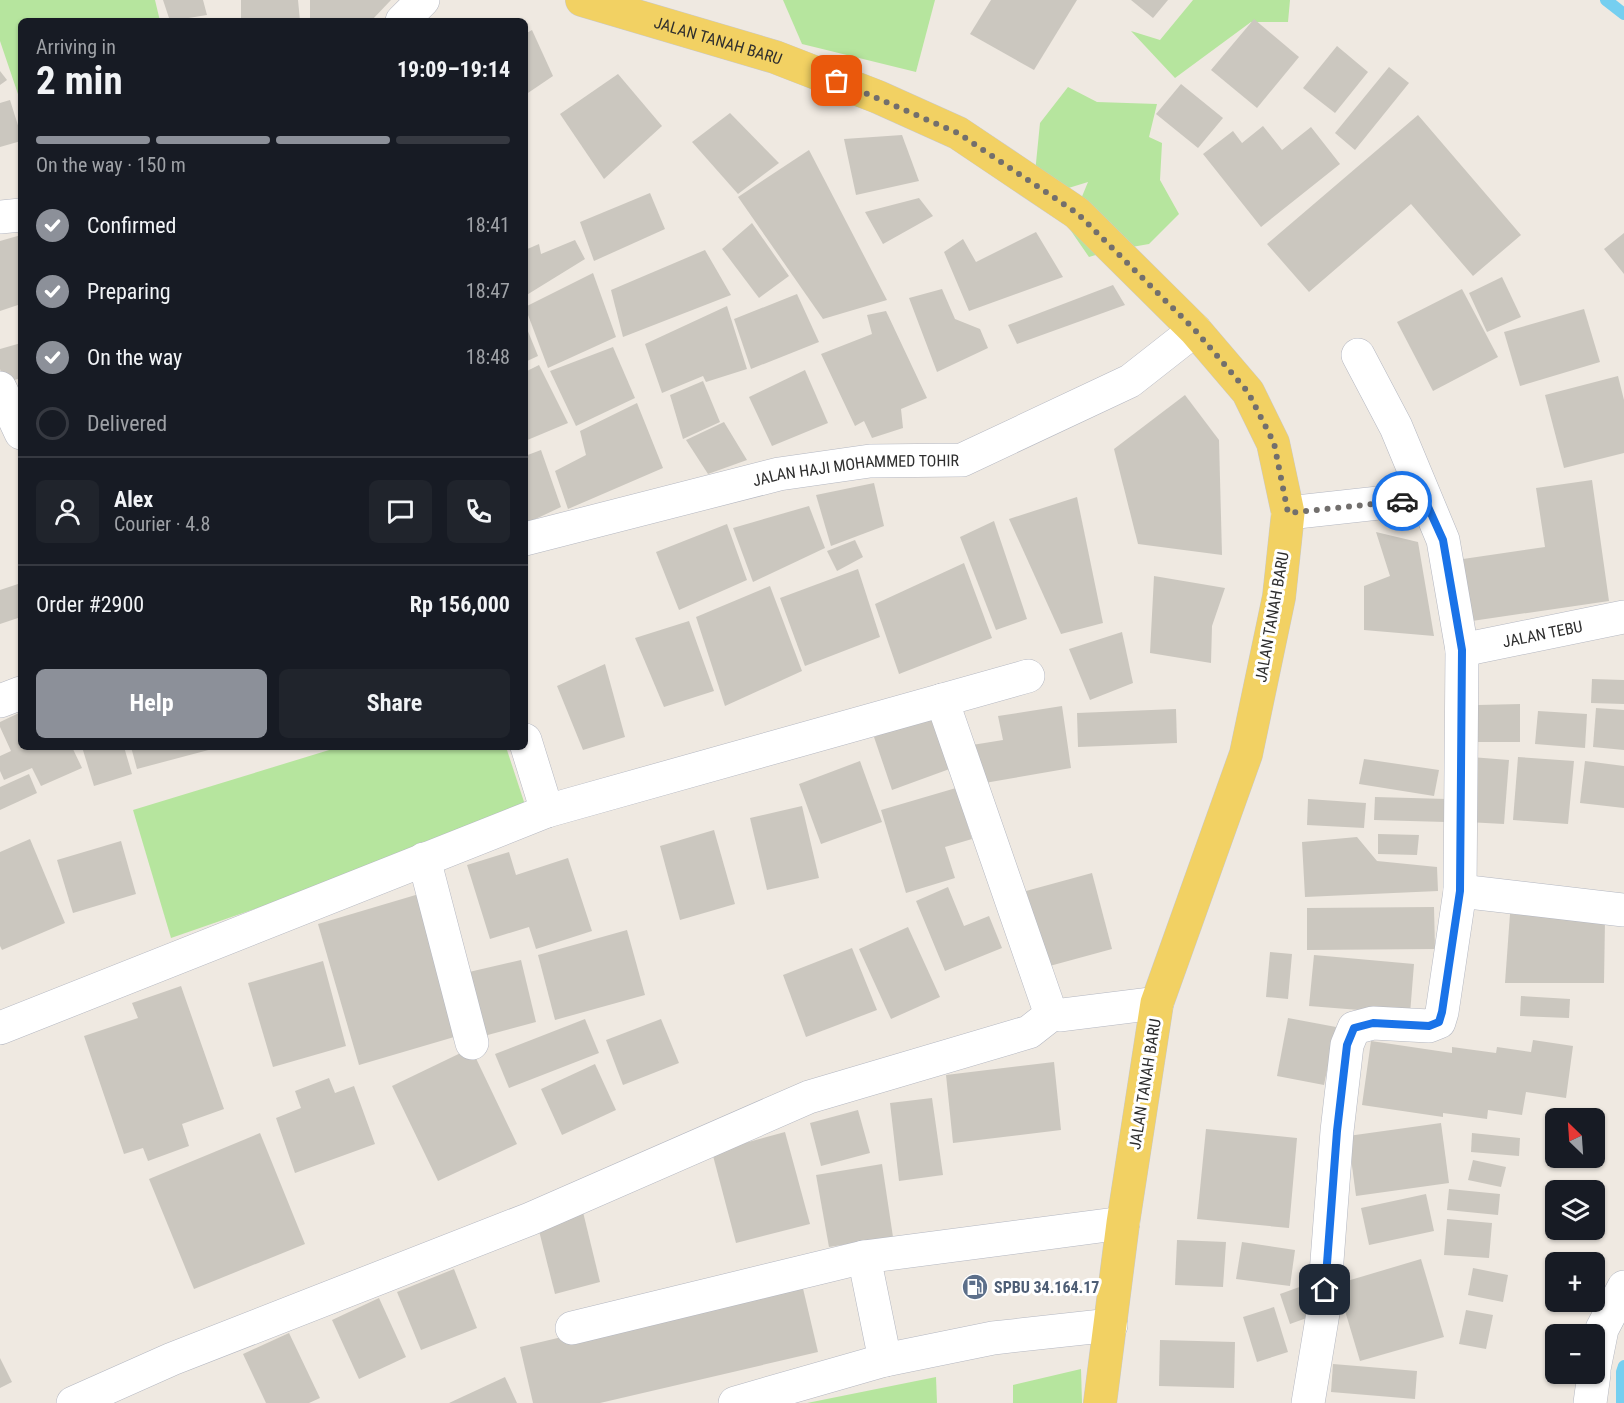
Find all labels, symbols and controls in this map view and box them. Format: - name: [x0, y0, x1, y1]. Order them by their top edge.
- street label: JALAN TANAH BARU: [652, 12, 785, 68]
- text: Arriving in: [36, 35, 116, 59]
- pin: [811, 55, 862, 106]
- text: 19:09–19:14: [397, 57, 510, 82]
- text: 2 min: [36, 58, 123, 104]
- icon: bag: [820, 64, 853, 97]
- text: On the way · 150 m: [36, 153, 186, 177]
- icon: check: [36, 209, 69, 242]
- text: Confirmed: [87, 213, 176, 238]
- text: 18:41: [466, 213, 510, 237]
- icon: check: [36, 275, 69, 308]
- text: Preparing: [87, 279, 171, 304]
- text: 18:47: [466, 279, 510, 303]
- icon: check: [36, 341, 69, 374]
- text: On the way: [87, 345, 182, 370]
- text: 18:48: [466, 345, 510, 369]
- text: Delivered: [87, 411, 167, 436]
- street label: JALAN HAJI MOHAMMED TOHIR: [750, 451, 959, 490]
- courier: [1372, 471, 1432, 531]
- button: person: [36, 480, 99, 543]
- button: chat: [369, 480, 432, 543]
- button: phone: [447, 480, 510, 543]
- icon: car: [1386, 485, 1419, 518]
- text: Alex: [114, 487, 153, 512]
- text: Courier · 4.8: [114, 512, 210, 536]
- street label: JALAN TANAH BARU: [1251, 550, 1293, 684]
- text: Order #2900: [36, 592, 144, 617]
- text: Rp 156,000: [410, 592, 510, 617]
- street label: JALAN TEBU: [1501, 616, 1584, 651]
- button: Help: [36, 669, 267, 738]
- button: Share: [279, 669, 510, 738]
- street label: JALAN TANAH BARU: [1125, 1017, 1165, 1151]
- north arrow: [1545, 1108, 1605, 1168]
- map controls: [1545, 1108, 1605, 1384]
- button: layers: [1545, 1180, 1605, 1240]
- button: +: [1545, 1252, 1605, 1312]
- pin: [1299, 1264, 1350, 1315]
- fuel station icon: SPBU 34.164.17: [960, 1272, 990, 1302]
- icon: home: [1308, 1273, 1341, 1306]
- place label: SPBU 34.164.17: [994, 1278, 1099, 1297]
- button: −: [1545, 1324, 1605, 1384]

